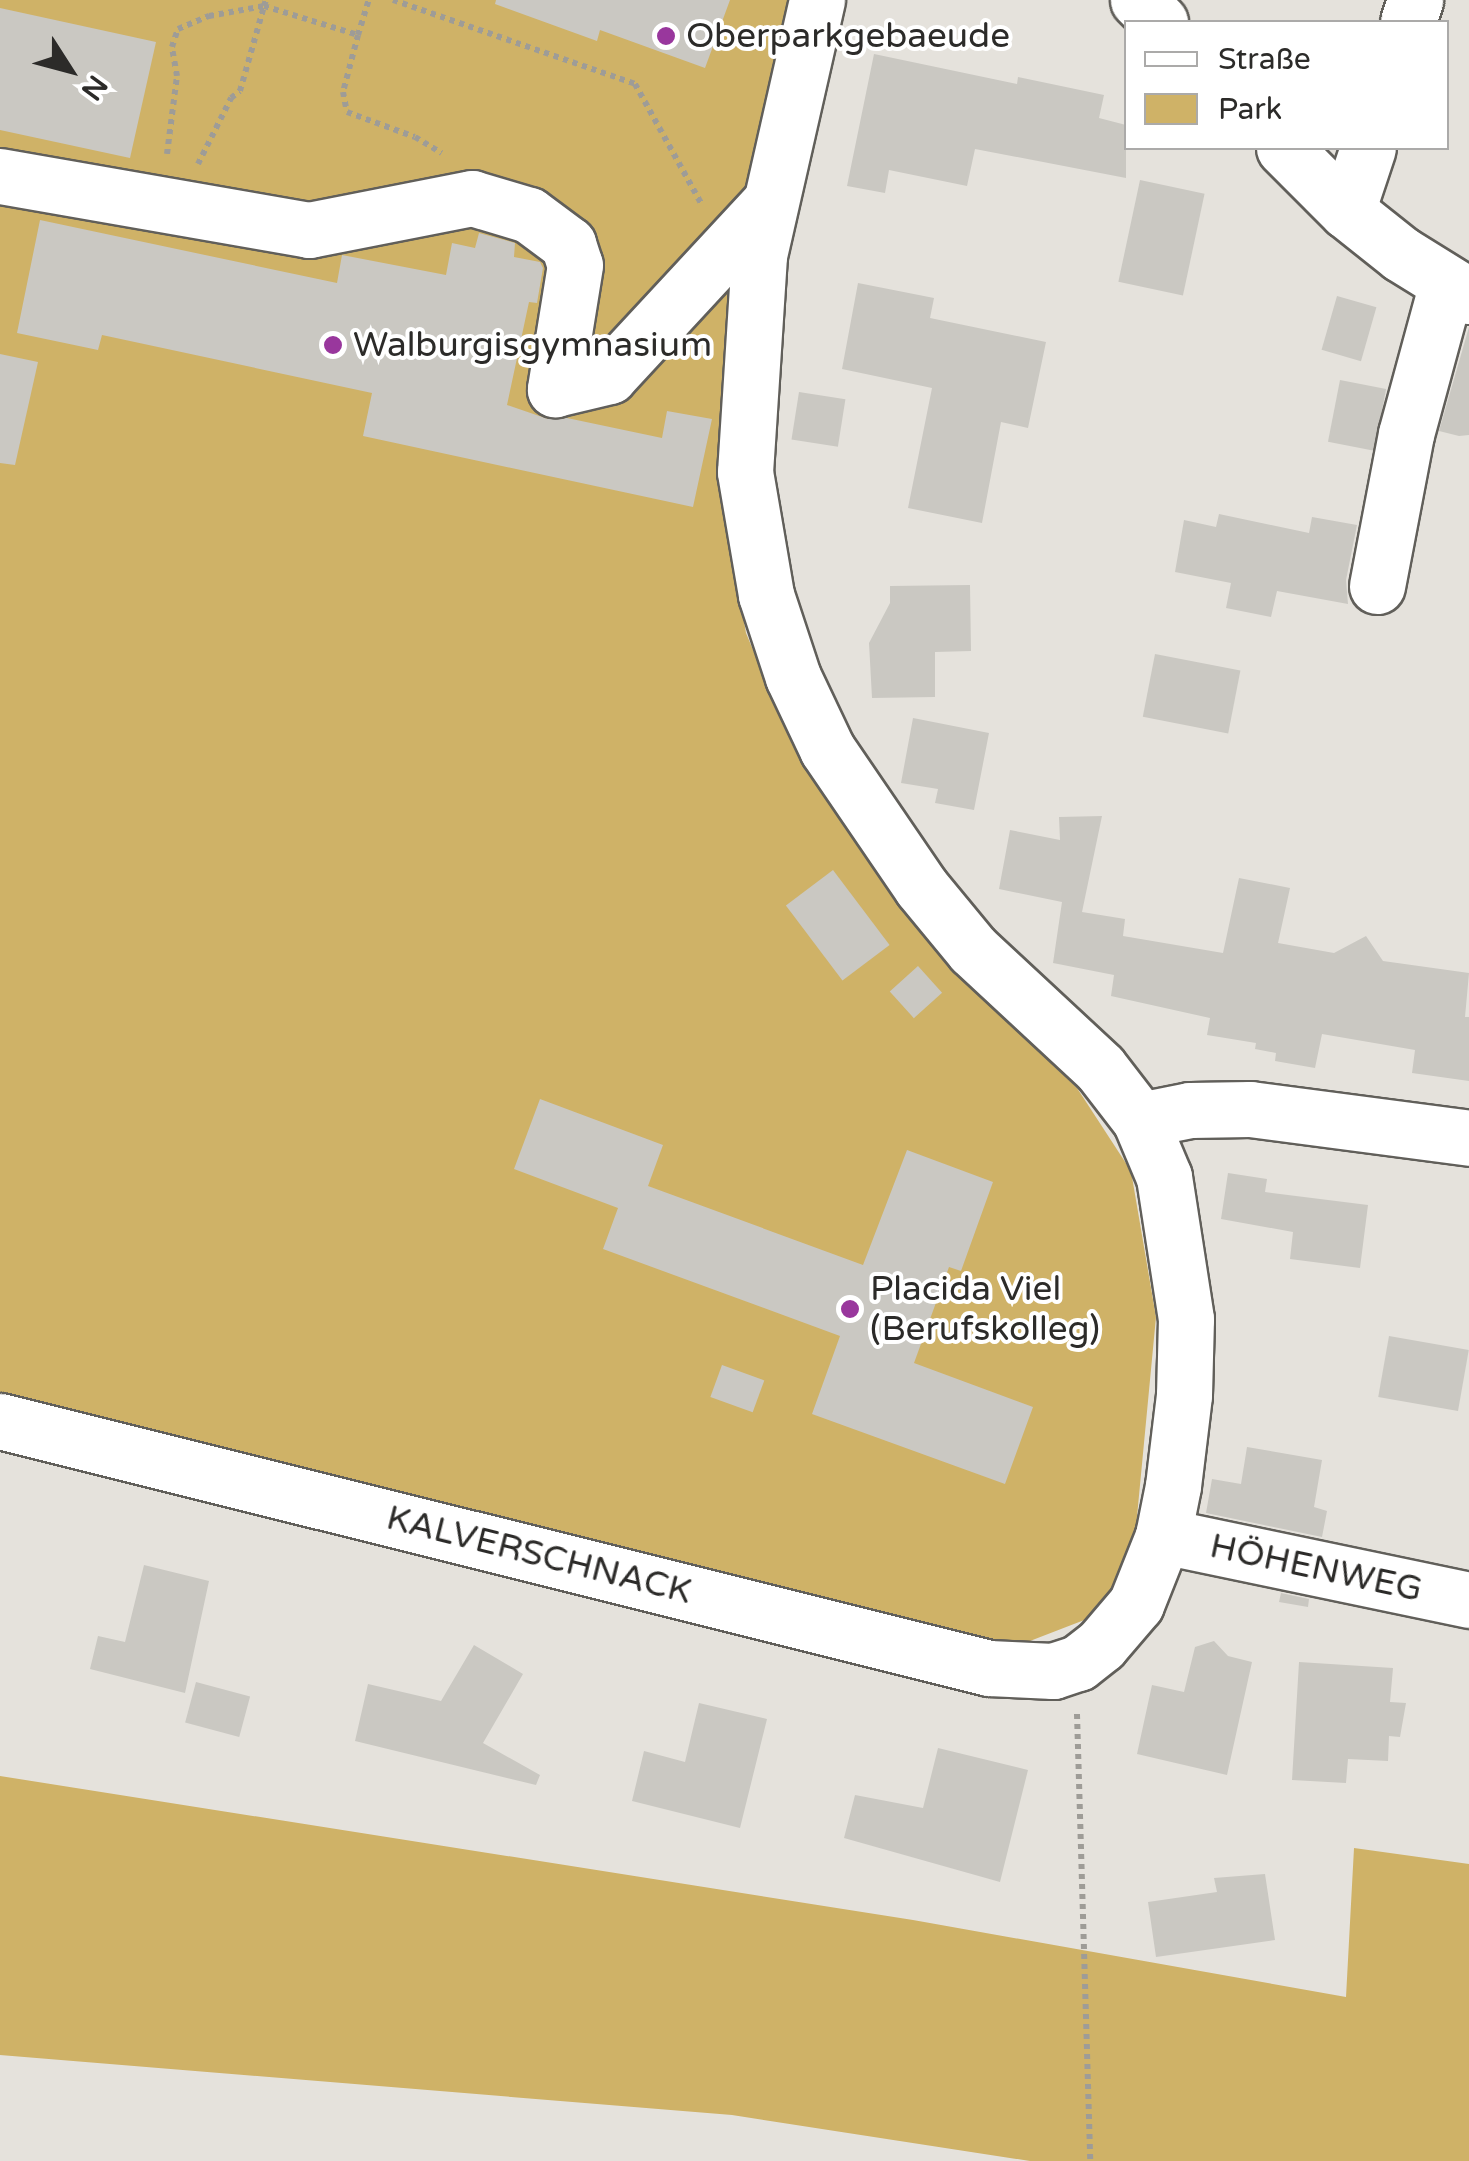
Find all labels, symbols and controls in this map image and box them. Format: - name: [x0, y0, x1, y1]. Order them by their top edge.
- place label: Oberparkgebaeude: [686, 15, 1010, 57]
- north arrow: [20, 20, 120, 120]
- legend: [1124, 20, 1449, 150]
- marker: Oberparkgebaeude: [655, 25, 677, 47]
- text: Straße: [1218, 41, 1311, 78]
- text: N: [74, 69, 115, 107]
- text: Park: [1218, 91, 1282, 128]
- place label: Walburgisgymnasium: [353, 324, 712, 366]
- marker: Walburgisgymnasium: [322, 334, 344, 356]
- place label: Placida Viel (Berufskolleg): [870, 1268, 1100, 1350]
- marker: Placida Viel (Berufskolleg): [839, 1298, 861, 1320]
- street label: KALVERSCHNACK: [382, 1497, 696, 1613]
- street label: HÖHENWEG: [1206, 1525, 1426, 1611]

